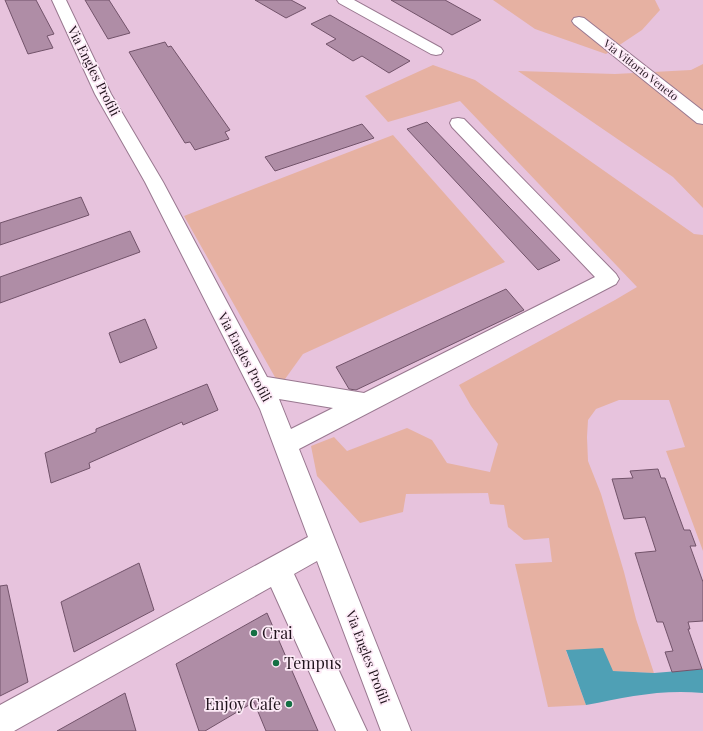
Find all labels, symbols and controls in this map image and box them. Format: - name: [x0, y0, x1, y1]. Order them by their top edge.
- street label: Via Engles Profili: [64, 22, 125, 119]
- street label: Via Vittorio Veneto: [600, 35, 682, 104]
- street label: Via Engles Profili: [214, 308, 276, 404]
- street label: Via Engles Profili: [342, 607, 394, 706]
- place label: Crai: [262, 622, 293, 643]
- marker: Crai: [249, 628, 259, 638]
- place label: Tempus: [284, 652, 341, 673]
- marker: Tempus: [271, 658, 281, 668]
- place label: Enjoy Cafe: [205, 693, 281, 714]
- marker: Enjoy Cafe: [284, 699, 294, 709]

